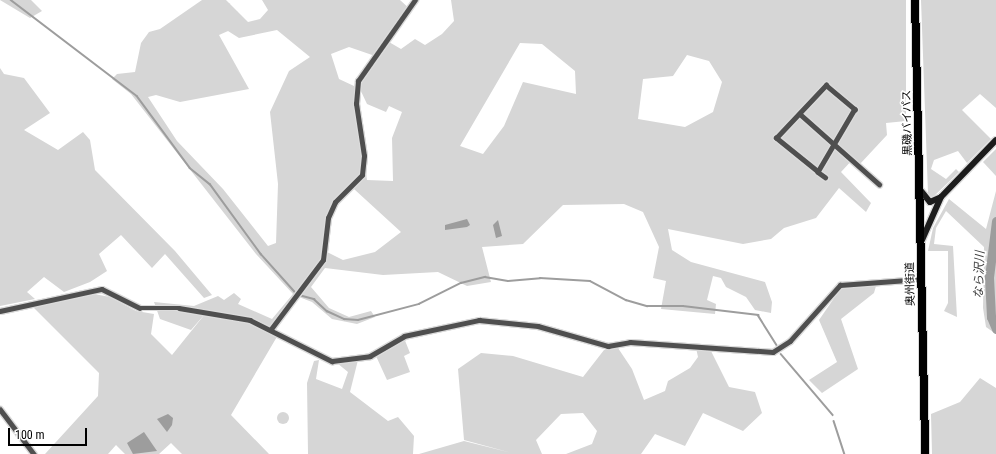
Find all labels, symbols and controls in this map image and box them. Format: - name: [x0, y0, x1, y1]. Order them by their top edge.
- street label: 黒磯バイパス: [901, 90, 915, 156]
- water label: なら沢川: [972, 251, 988, 299]
- street label: 奥州街道: [904, 262, 918, 306]
- scale bar: [10, 420, 89, 446]
- text: 100 m: [15, 428, 45, 442]

